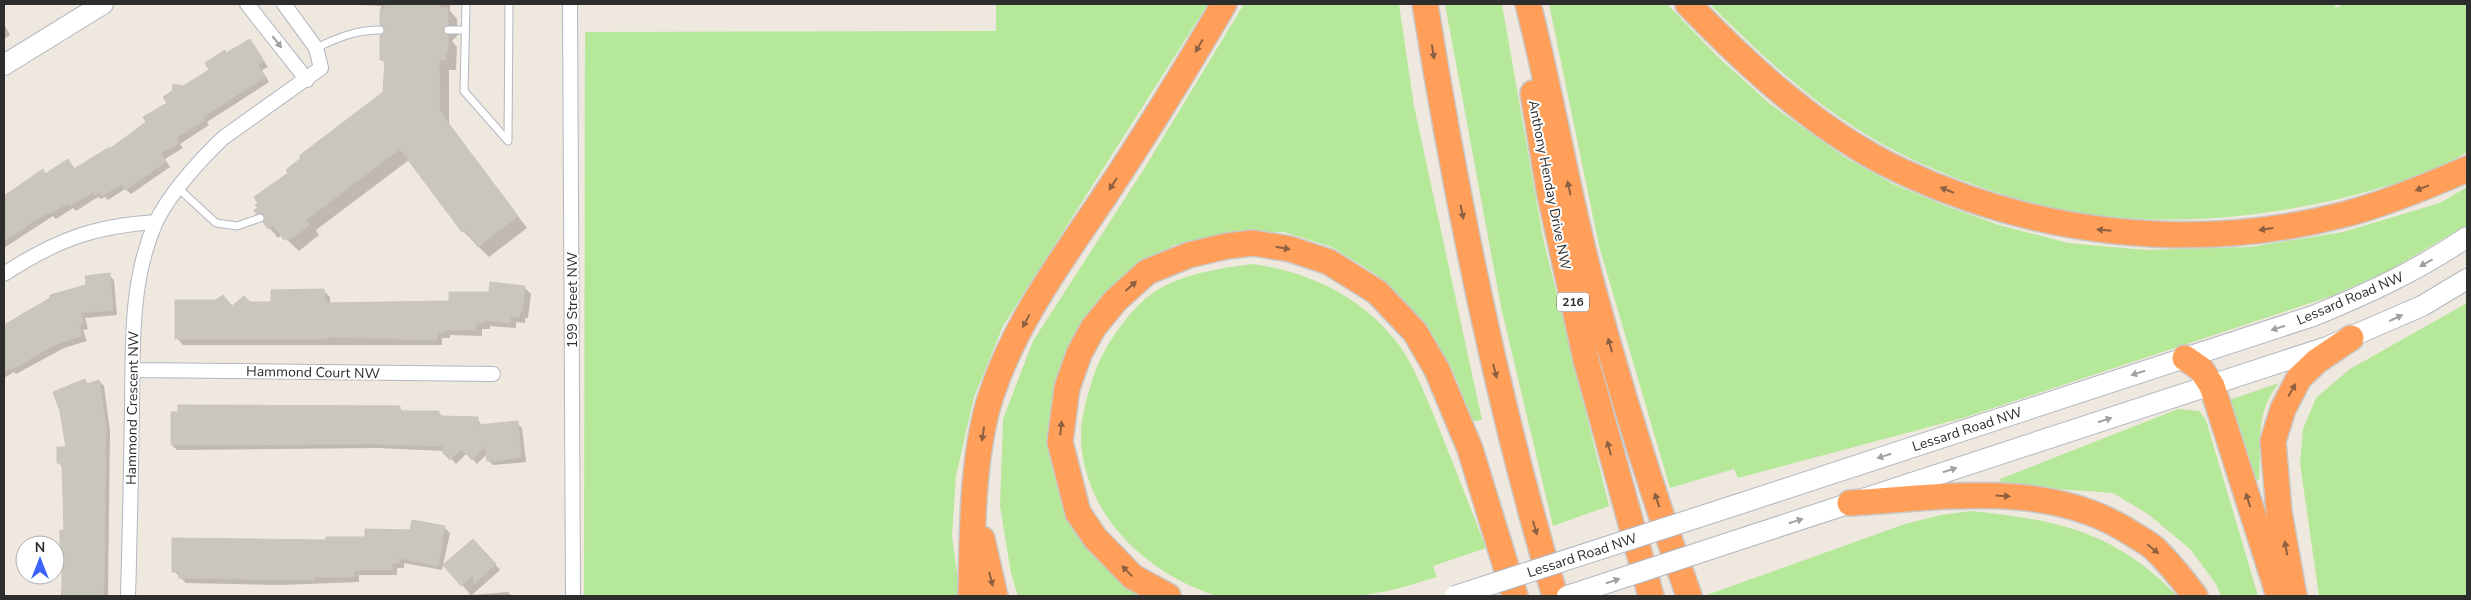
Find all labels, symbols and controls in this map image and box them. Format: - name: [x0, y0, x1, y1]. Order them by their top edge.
- one-way arrow: [272, 35, 283, 48]
- one-way arrow: [1195, 39, 1204, 53]
- one-way arrow: [1429, 44, 1437, 60]
- street label: Anthony Henday Drive NW: [1524, 99, 1575, 272]
- one-way arrow: [1108, 177, 1118, 190]
- one-way arrow: [1565, 180, 1573, 195]
- one-way arrow: [1940, 185, 1954, 193]
- one-way arrow: [2415, 185, 2430, 192]
- one-way arrow: [1458, 204, 1466, 219]
- one-way arrow: [2095, 226, 2111, 234]
- one-way arrow: [2257, 226, 2273, 234]
- one-way arrow: [1275, 244, 1291, 252]
- street label: 199 Street NW: [563, 251, 582, 348]
- one-way arrow: [2419, 259, 2434, 267]
- street label: Lessard Road NW: [2294, 267, 2407, 330]
- one-way arrow: [1124, 280, 1136, 292]
- road number: 216: [1557, 292, 1589, 312]
- one-way arrow: [1022, 313, 1030, 328]
- one-way arrow: [2389, 314, 2403, 322]
- one-way arrow: [2270, 324, 2285, 332]
- street label: Hammond Crescent NW: [122, 330, 143, 485]
- one-way arrow: [1605, 337, 1613, 352]
- street label: Hammond Court NW: [246, 362, 381, 383]
- one-way arrow: [1491, 363, 1499, 378]
- one-way arrow: [2131, 370, 2146, 378]
- one-way arrow: [2288, 383, 2296, 398]
- street label: Lessard Road NW: [1910, 403, 2025, 456]
- one-way arrow: [2098, 416, 2113, 424]
- one-way arrow: [1058, 420, 1066, 436]
- one-way arrow: [979, 426, 987, 442]
- one-way arrow: [1605, 441, 1613, 456]
- one-way arrow: [1876, 453, 1891, 461]
- one-way arrow: [1943, 466, 1958, 474]
- one-way arrow: [1995, 492, 2011, 500]
- one-way arrow: [2244, 492, 2252, 507]
- one-way arrow: [1652, 493, 1660, 508]
- one-way arrow: [1789, 517, 1804, 525]
- one-way arrow: [1532, 521, 1540, 536]
- street label: Lessard Road NW: [1525, 529, 1640, 582]
- north arrow: [15, 535, 65, 585]
- text: N: [35, 538, 45, 557]
- one-way arrow: [2281, 540, 2289, 556]
- one-way arrow: [2147, 543, 2160, 554]
- one-way arrow: [1121, 565, 1133, 577]
- one-way arrow: [987, 572, 995, 587]
- one-way arrow: [1606, 577, 1621, 584]

